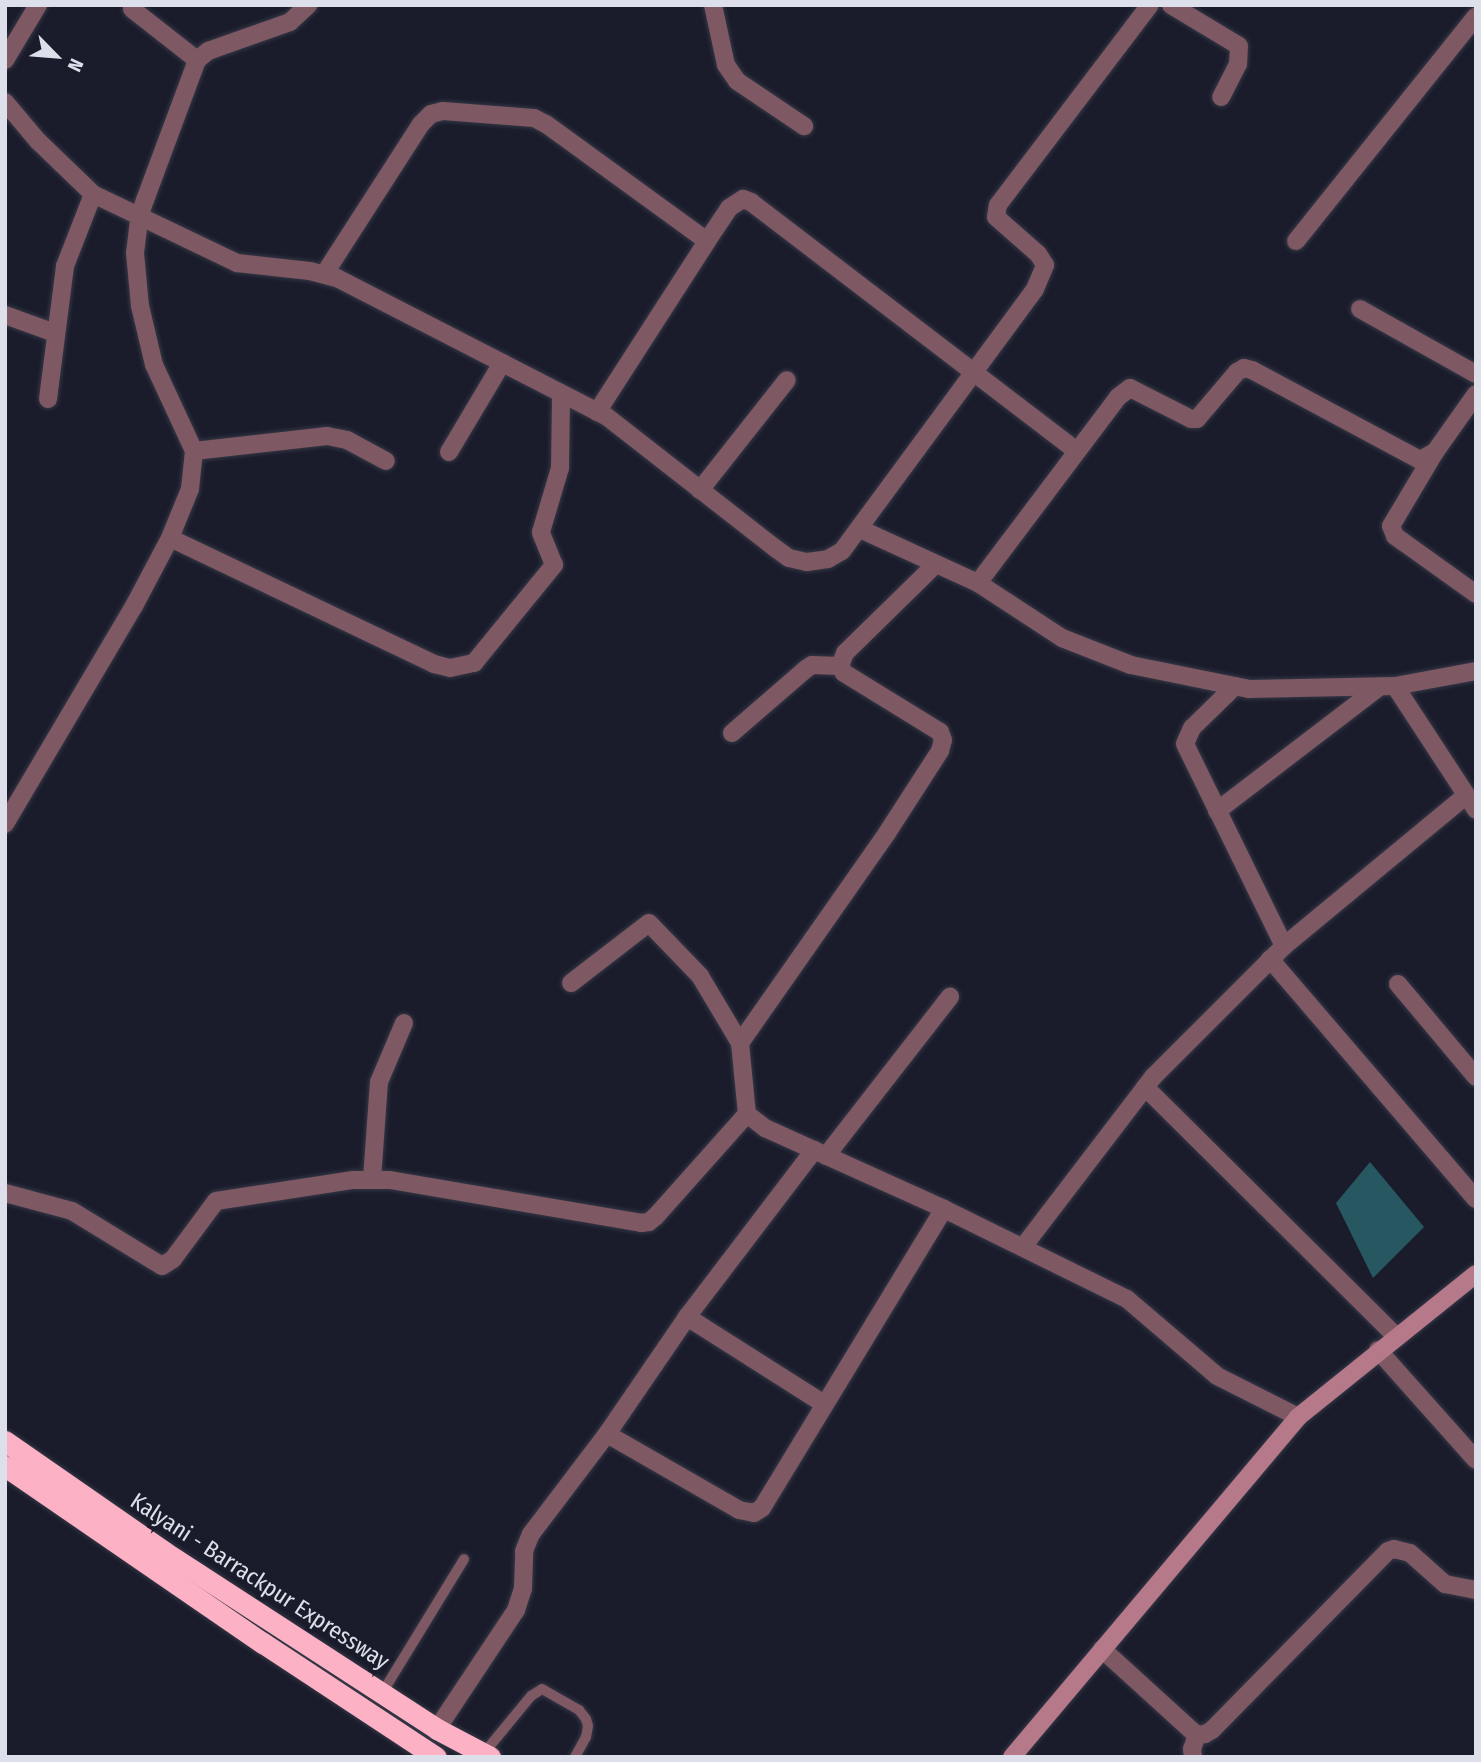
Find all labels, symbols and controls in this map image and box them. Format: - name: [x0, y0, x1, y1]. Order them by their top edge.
- north arrow: [21, 21, 91, 91]
- text: N: [63, 55, 88, 75]
- street label: Kalyani - Barrackpur Expressway: [125, 1487, 395, 1675]

